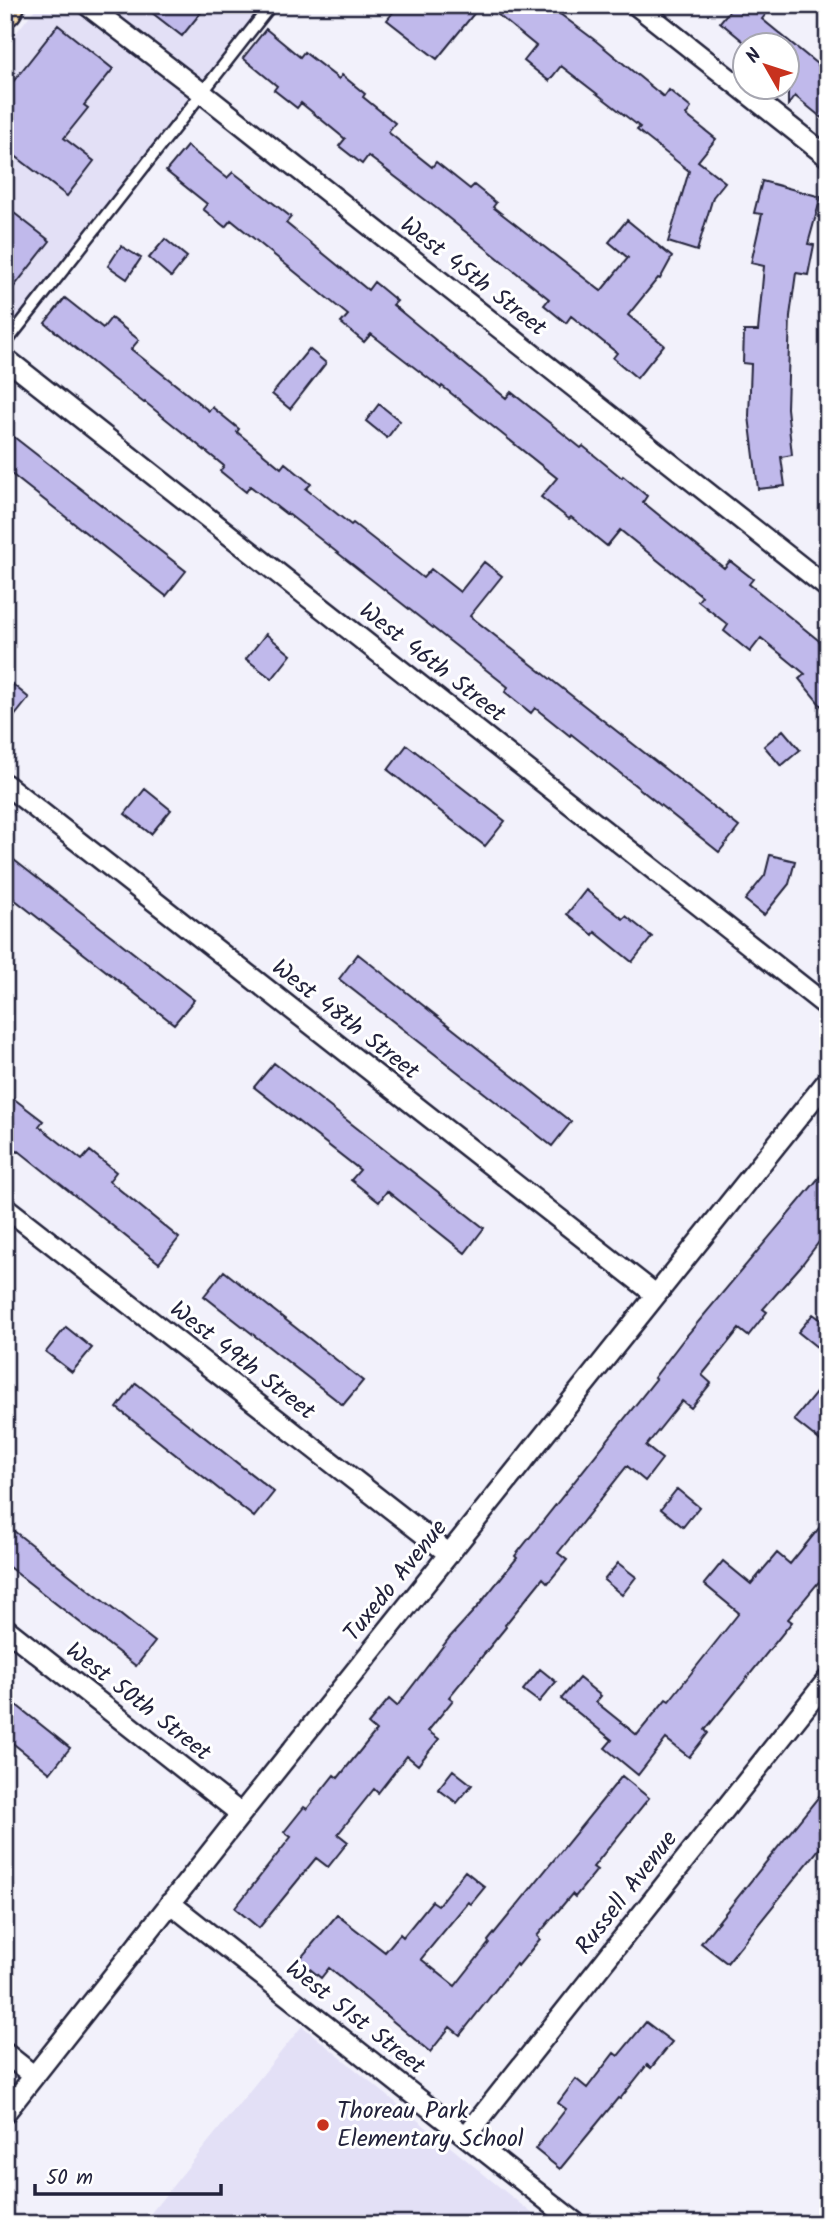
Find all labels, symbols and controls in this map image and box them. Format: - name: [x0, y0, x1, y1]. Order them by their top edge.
- north arrow: [732, 32, 802, 102]
- text: N: [739, 42, 770, 71]
- street label: West 45th Street: [391, 207, 555, 347]
- street label: West 46th Street: [350, 593, 515, 734]
- street label: West 48th Street: [262, 950, 428, 1091]
- street label: West 49th Street: [161, 1291, 324, 1431]
- street label: Tuxedo Avenue: [334, 1511, 458, 1651]
- street label: West 50th Street: [57, 1632, 220, 1772]
- street label: Russell Avenue: [566, 1822, 688, 1964]
- street label: West 51st Street: [276, 1951, 434, 2086]
- place label: Thoreau Park Elementary School: [337, 2092, 524, 2159]
- marker: Thoreau Park Elementary School: [315, 2117, 331, 2133]
- scale bar: [35, 2152, 220, 2196]
- text: 50 m: [46, 2162, 93, 2195]

